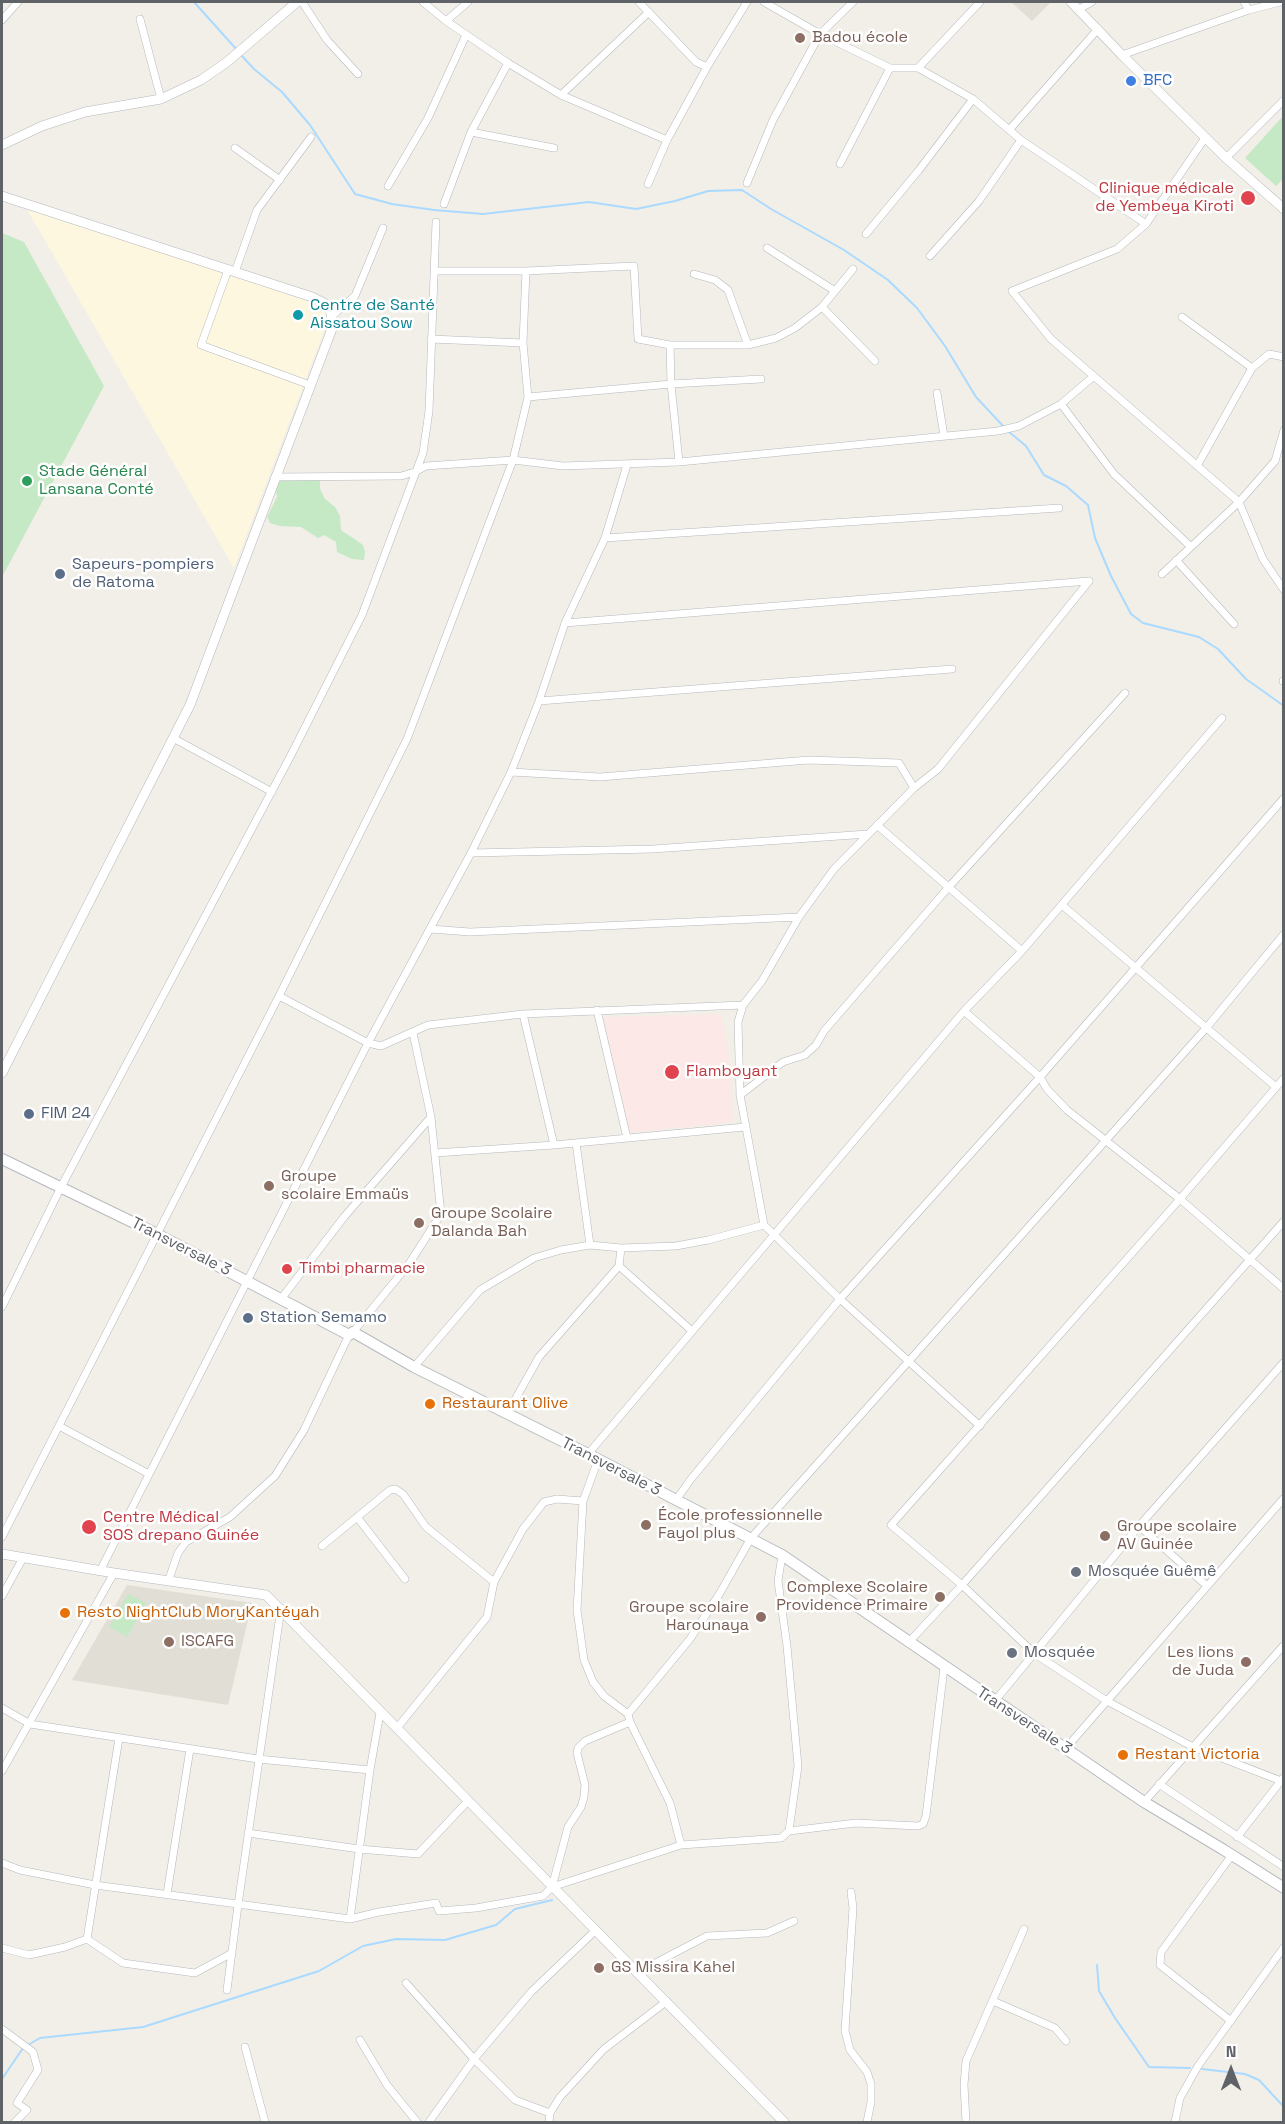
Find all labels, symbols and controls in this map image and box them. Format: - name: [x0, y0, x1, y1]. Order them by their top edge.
- place label: Badou école: [812, 28, 908, 48]
- marker: Badou école: [793, 31, 807, 45]
- place label: BFC: [1143, 71, 1172, 91]
- marker: BFC: [1124, 74, 1138, 88]
- place label: Clinique médicale de Yembeya Kiroti: [1095, 179, 1234, 217]
- marker: Clinique médicale de Yembeya Kiroti: [1239, 189, 1257, 207]
- place label: Centre de Santé Aissatou Sow: [310, 296, 435, 334]
- marker: Centre de Santé Aissatou Sow: [291, 308, 305, 322]
- place label: Stade Général Lansana Conté: [39, 462, 154, 500]
- marker: Stade Général Lansana Conté: [20, 474, 34, 488]
- place label: Sapeurs-pompiers de Ratoma: [72, 555, 214, 593]
- marker: Sapeurs-pompiers de Ratoma: [53, 567, 67, 581]
- place label: Flamboyant: [686, 1062, 778, 1082]
- marker: Flamboyant: [663, 1063, 681, 1081]
- place label: FIM 24: [41, 1104, 91, 1124]
- marker: FIM 24: [22, 1107, 36, 1121]
- place label: Groupe scolaire Emmaüs: [281, 1167, 409, 1205]
- marker: Groupe scolaire Emmaüs: [262, 1179, 276, 1193]
- place label: Groupe Scolaire Dalanda Bah: [431, 1204, 552, 1242]
- street label: Transversale 3: [128, 1214, 234, 1280]
- marker: Groupe Scolaire Dalanda Bah: [412, 1216, 426, 1230]
- place label: Timbi pharmacie: [299, 1259, 425, 1279]
- marker: Timbi pharmacie: [280, 1262, 294, 1276]
- place label: Station Semamo: [260, 1308, 387, 1328]
- marker: Station Semamo: [241, 1311, 255, 1325]
- place label: Restaurant Olive: [442, 1394, 568, 1414]
- marker: Restaurant Olive: [423, 1397, 437, 1411]
- street label: Transversale 3: [558, 1434, 664, 1500]
- place label: École professionnelle Fayol plus: [658, 1506, 823, 1544]
- place label: Centre Médical SOS drepano Guinée: [103, 1508, 259, 1546]
- place label: Groupe scolaire AV Guinée: [1117, 1517, 1237, 1555]
- marker: Centre Médical SOS drepano Guinée: [80, 1518, 98, 1536]
- marker: École professionnelle Fayol plus: [639, 1518, 653, 1532]
- marker: Groupe scolaire AV Guinée: [1098, 1529, 1112, 1543]
- place label: Mosquée Guêmê: [1088, 1562, 1216, 1582]
- marker: Mosquée Guêmê: [1069, 1565, 1083, 1579]
- place label: Complexe Scolaire Providence Primaire: [776, 1578, 928, 1616]
- marker: Complexe Scolaire Providence Primaire: [933, 1590, 947, 1604]
- place label: Groupe scolaire Harounaya: [629, 1598, 749, 1636]
- place label: Resto NightClub MoryKantéyah: [77, 1603, 319, 1623]
- marker: Resto NightClub MoryKantéyah: [58, 1606, 72, 1620]
- marker: Groupe scolaire Harounaya: [754, 1610, 768, 1624]
- place label: ISCAFG: [181, 1632, 234, 1652]
- marker: ISCAFG: [162, 1635, 176, 1649]
- place label: Mosquée: [1024, 1643, 1095, 1663]
- place label: Les lions de Juda: [1167, 1643, 1234, 1681]
- marker: Mosquée: [1005, 1646, 1019, 1660]
- marker: Les lions de Juda: [1239, 1655, 1253, 1669]
- street label: Transversale 3: [973, 1683, 1075, 1759]
- place label: Restant Victoria: [1135, 1745, 1260, 1765]
- marker: Restant Victoria: [1116, 1748, 1130, 1762]
- place label: GS Missira Kahel: [611, 1958, 735, 1978]
- marker: GS Missira Kahel: [592, 1961, 606, 1975]
- north arrow: [1201, 2040, 1261, 2100]
- text: N: [1226, 2041, 1236, 2062]

